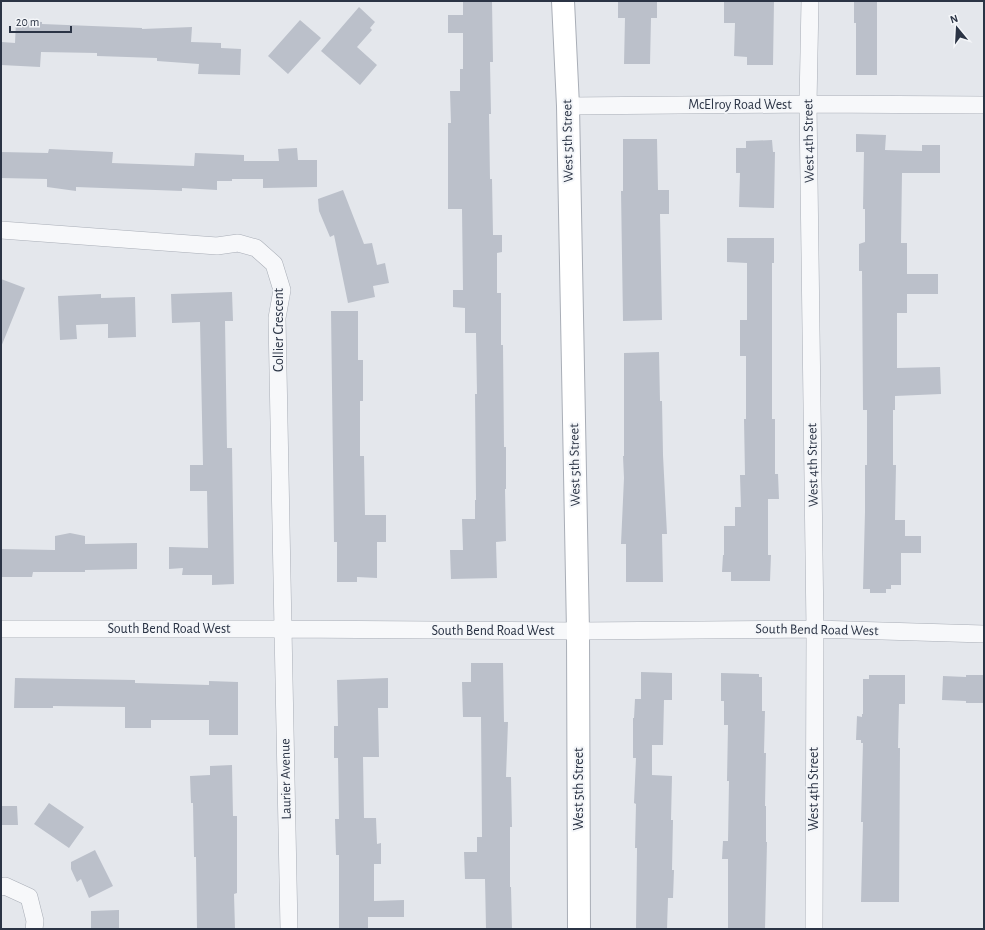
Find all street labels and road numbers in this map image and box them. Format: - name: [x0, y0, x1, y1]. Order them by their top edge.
- street label: McElroy Road West: [688, 98, 792, 112]
- street label: West 4th Street: [801, 98, 817, 183]
- street label: West 5th Street: [560, 99, 576, 183]
- street label: Collier Crescent: [272, 287, 286, 372]
- street label: West 4th Street: [805, 422, 821, 507]
- street label: West 5th Street: [567, 423, 583, 507]
- street label: South Bend Road West: [107, 622, 231, 636]
- street label: South Bend Road West: [755, 622, 879, 638]
- street label: South Bend Road West: [431, 624, 555, 638]
- street label: Laurier Avenue: [278, 738, 294, 820]
- street label: West 4th Street: [807, 746, 821, 831]
- street label: West 5th Street: [572, 747, 586, 831]

